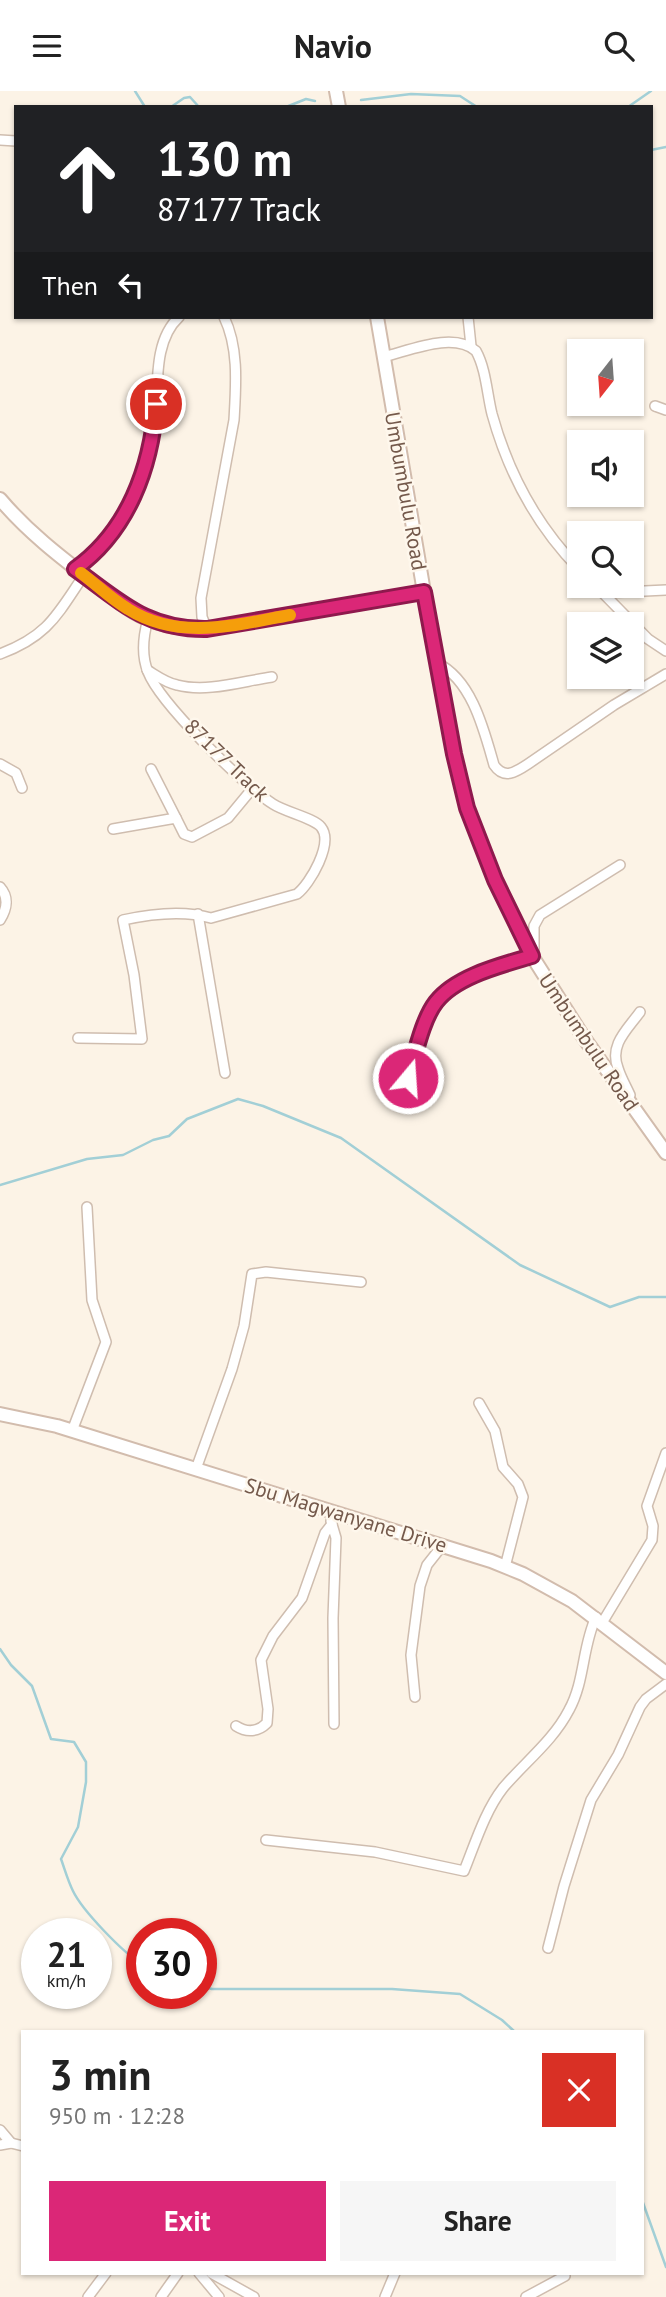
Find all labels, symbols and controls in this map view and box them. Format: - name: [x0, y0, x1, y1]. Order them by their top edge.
- text: Navio: [294, 25, 372, 67]
- icon: menu: [28, 27, 66, 65]
- icon: search: [600, 27, 638, 65]
- text: 130 m: [157, 126, 292, 190]
- icon: ahead: [42, 133, 133, 224]
- text: 87177 Track: [157, 188, 321, 230]
- icon: left: [112, 266, 150, 304]
- text: Then: [42, 269, 98, 302]
- north arrow: [567, 339, 644, 417]
- map controls: [567, 339, 644, 689]
- pin: [126, 374, 186, 434]
- icon: arrive: [137, 385, 175, 423]
- street label: Umbumbulu Road: [379, 410, 433, 572]
- button: sound: [567, 430, 644, 507]
- button: search: [567, 521, 644, 598]
- button: layers: [567, 612, 644, 689]
- street label: 87177 Track: [179, 713, 275, 807]
- street label: Umbumbulu Road: [533, 968, 645, 1116]
- position arrow: [371, 1041, 445, 1115]
- street label: Sbu Magwanyane Drive: [242, 1471, 450, 1559]
- speed limit sign: 30: [126, 1918, 217, 2009]
- text: 21: [47, 1931, 86, 1977]
- text: km/h: [47, 1969, 86, 1992]
- text: 3 min: [49, 2047, 151, 2102]
- button: close: [542, 2053, 616, 2127]
- text: 950 m · 12:28: [49, 2101, 185, 2130]
- button: Exit: [49, 2181, 326, 2261]
- button: Share: [340, 2181, 616, 2261]

